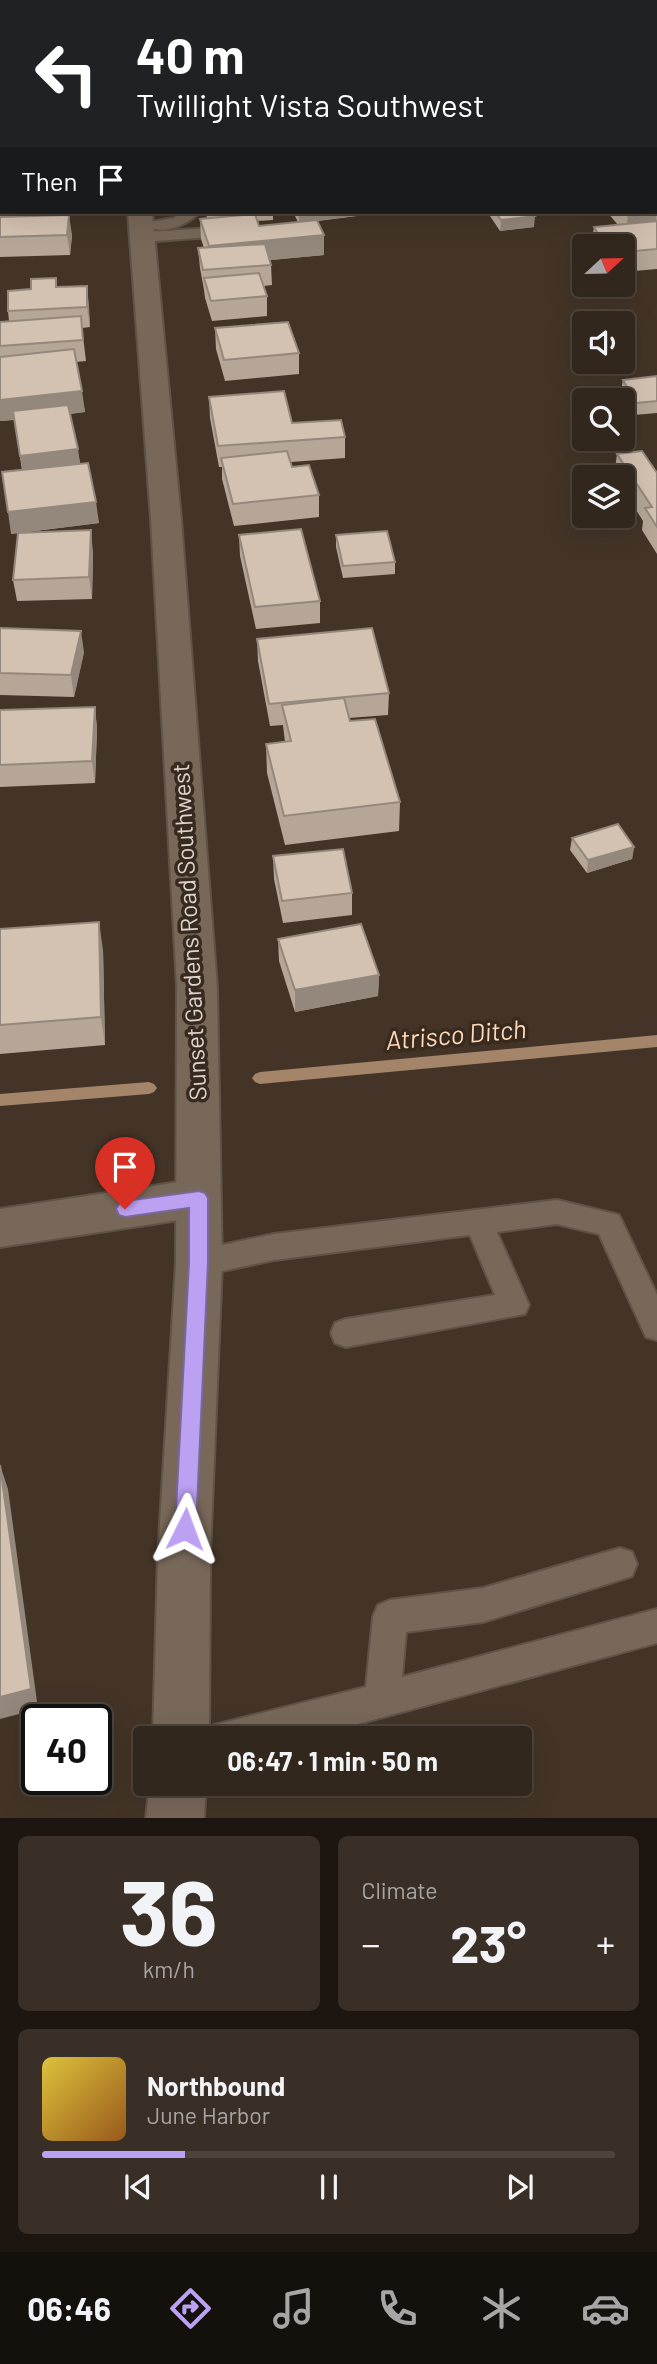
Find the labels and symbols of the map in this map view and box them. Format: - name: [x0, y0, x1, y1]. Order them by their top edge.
- north arrow: [572, 234, 635, 298]
- street label: Sunset Gardens Road Southwest: [165, 763, 212, 1101]
- water label: Atrisco Ditch: [384, 1012, 528, 1055]
- pin: [95, 1137, 155, 1209]
- position arrow: [148, 1492, 222, 1566]
- speed limit sign: 40: [21, 1704, 112, 1795]

